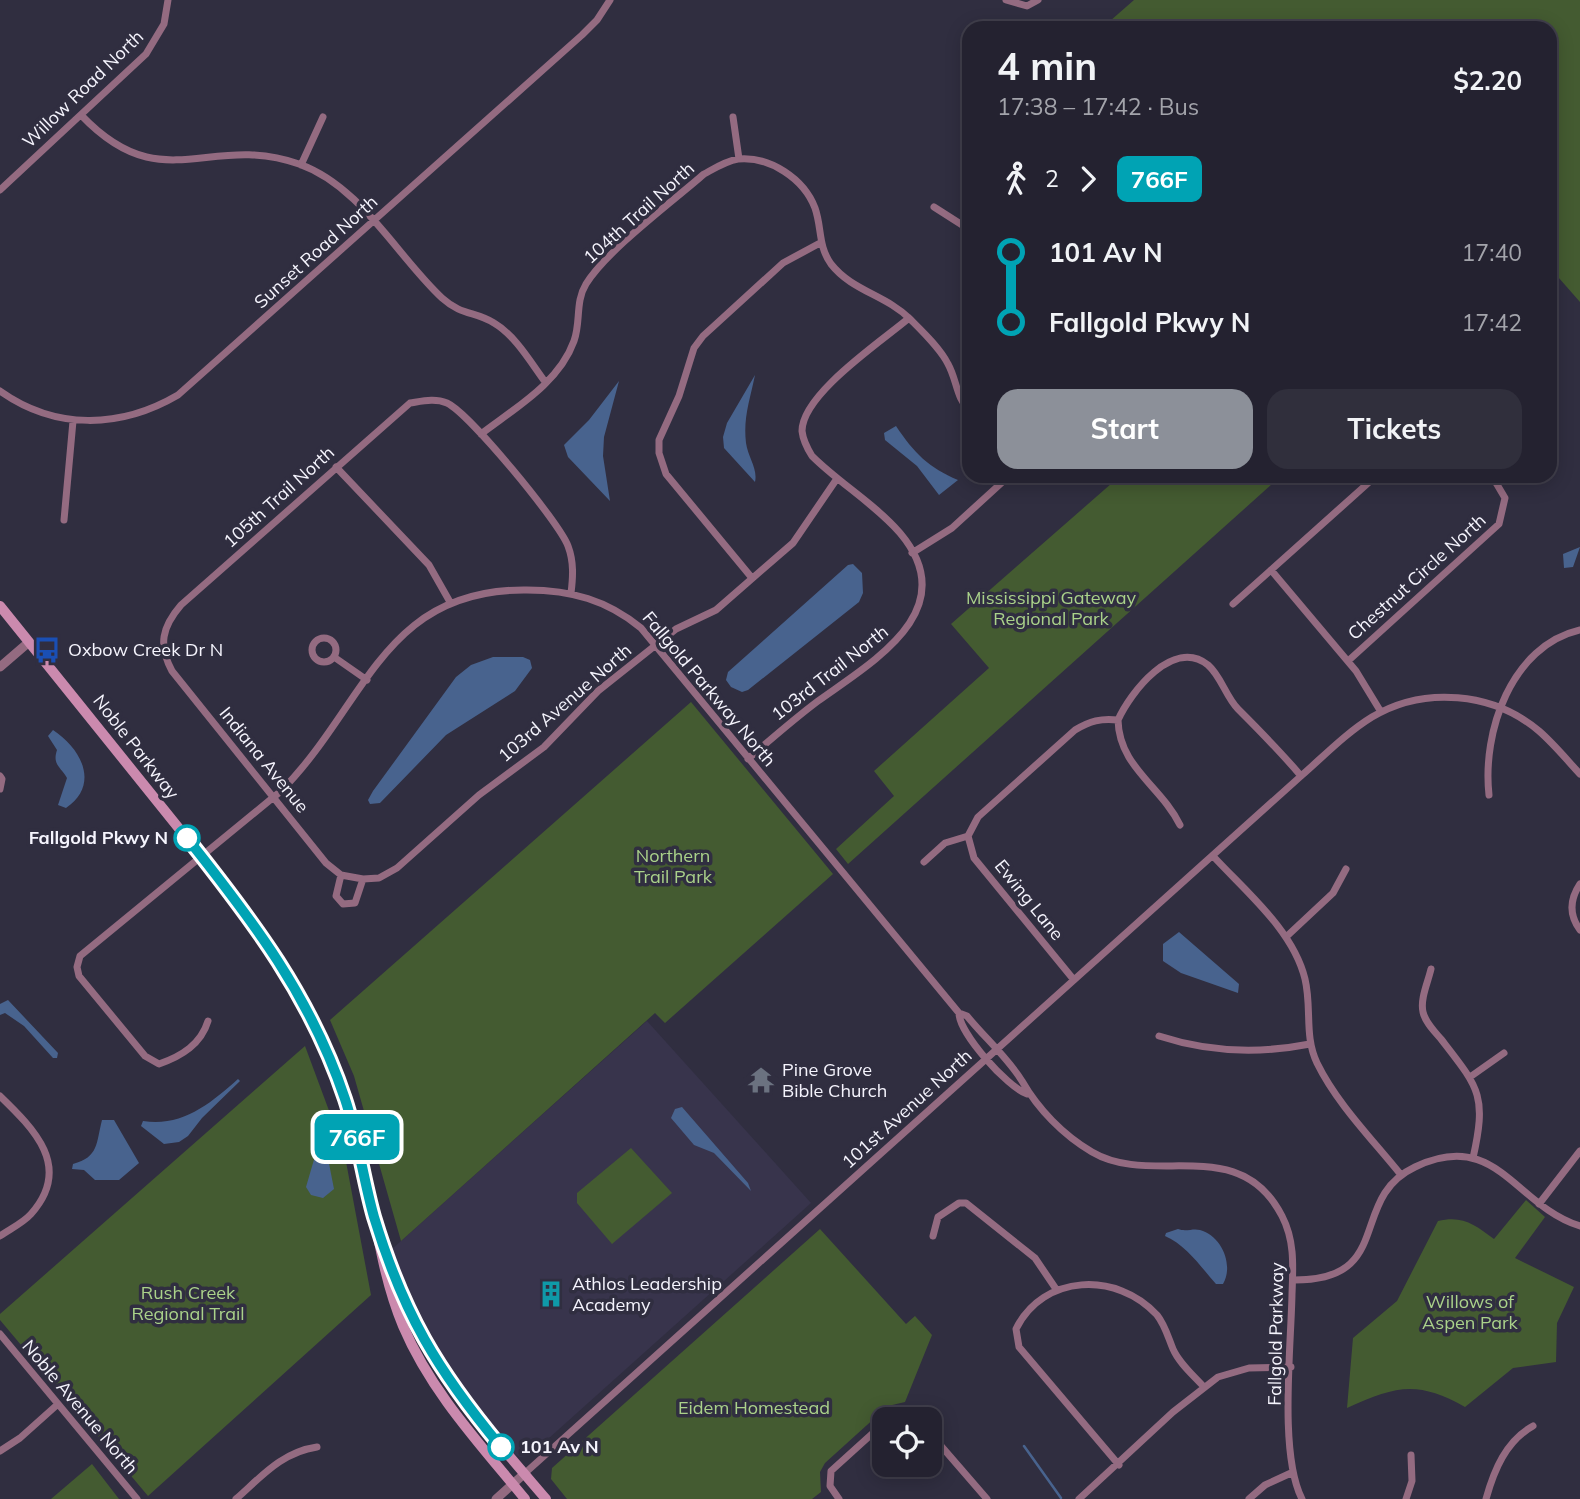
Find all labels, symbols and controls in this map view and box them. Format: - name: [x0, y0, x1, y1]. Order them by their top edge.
- street label: Willow Road North: [17, 25, 148, 152]
- text: 4 min: [997, 42, 1097, 90]
- text: $2.20: [1453, 64, 1522, 97]
- text: 17:38 – 17:42 · Bus: [997, 92, 1199, 121]
- street label: 104th Trail North: [578, 157, 699, 269]
- icon: walk: [997, 160, 1035, 198]
- icon: forward: [1069, 160, 1107, 198]
- text: 2: [1045, 164, 1059, 193]
- text: 766F: [1131, 164, 1188, 194]
- street label: Sunset Road North: [249, 190, 382, 313]
- text: 101 Av N: [1049, 236, 1163, 269]
- text: 17:40: [1462, 238, 1522, 267]
- text: Fallgold Pkwy N: [1049, 306, 1250, 339]
- text: 17:42: [1462, 308, 1522, 337]
- button: Start: [997, 389, 1253, 469]
- button: Tickets: [1267, 389, 1522, 469]
- street label: 105th Trail North: [218, 441, 339, 553]
- street label: Chestnut Circle North: [1343, 509, 1491, 645]
- park label: Mississippi Gateway Regional Park: [966, 586, 1137, 630]
- street label: Fallgold Parkway North: [638, 606, 781, 771]
- street label: 103rd Trail North: [767, 620, 893, 725]
- bus stop icon: Oxbow Creek Dr N: [32, 635, 62, 665]
- place label: Oxbow Creek Dr N: [68, 638, 223, 661]
- street label: 103rd Avenue North: [493, 638, 636, 767]
- street label: Noble Parkway: [88, 690, 185, 804]
- street label: Indiana Avenue: [215, 702, 314, 817]
- marker: Fallgold Pkwy N: [174, 825, 200, 851]
- place label: Fallgold Pkwy N: [29, 826, 168, 849]
- park label: Northern Trail Park: [634, 844, 713, 888]
- street label: Ewing Lane: [990, 855, 1069, 945]
- street label: 101st Avenue North: [837, 1044, 976, 1173]
- place label: Pine Grove Bible Church: [782, 1058, 887, 1102]
- temple icon: Pine Grove Bible Church: [746, 1065, 776, 1095]
- line badge: 766F: [308, 1114, 406, 1160]
- text: 766F: [329, 1122, 385, 1152]
- street label: Fallgold Parkway: [1263, 1262, 1288, 1406]
- place label: Athlos Leadership Academy: [572, 1272, 722, 1316]
- building icon: Athlos Leadership Academy: [536, 1279, 566, 1309]
- park label: Rush Creek Regional Trail: [131, 1281, 245, 1325]
- park label: Willows of Aspen Park: [1422, 1290, 1519, 1334]
- street label: Noble Avenue North: [17, 1335, 143, 1479]
- park label: Eidem Homestead: [678, 1396, 830, 1419]
- map controls: [872, 1407, 942, 1477]
- button: locate: [872, 1407, 942, 1477]
- marker: 101 Av N: [488, 1434, 514, 1460]
- place label: 101 Av N: [520, 1435, 599, 1458]

